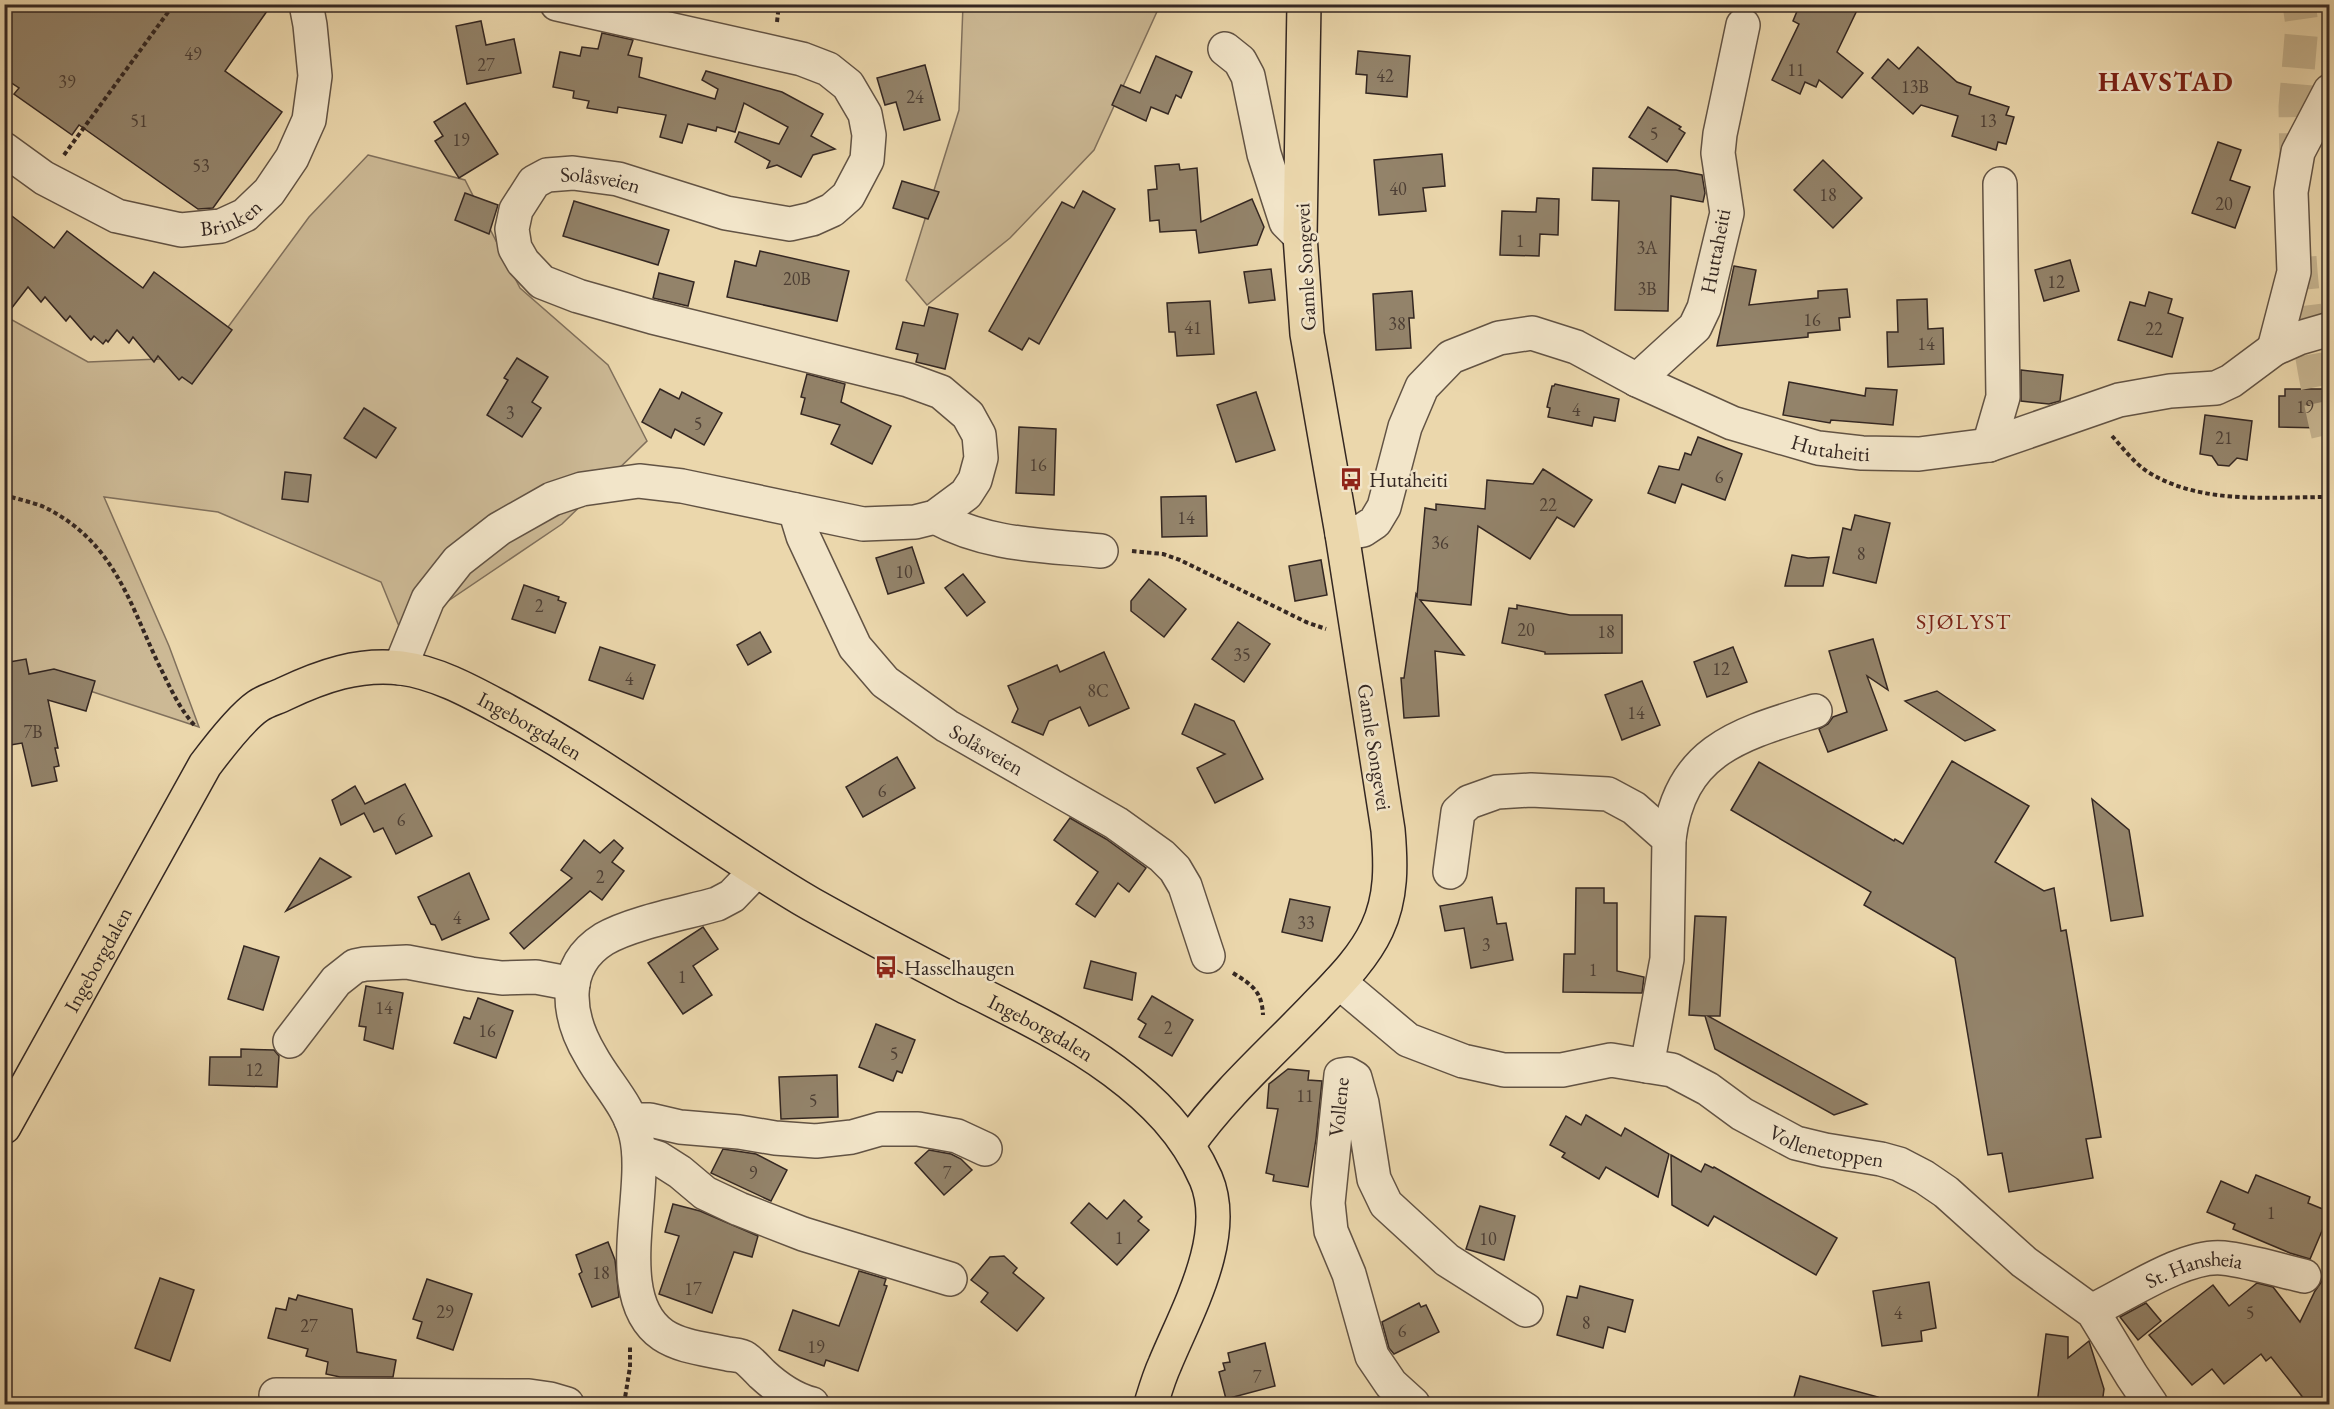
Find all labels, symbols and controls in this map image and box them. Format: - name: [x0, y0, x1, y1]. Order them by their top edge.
- house number: 49: [184, 42, 202, 65]
- house number: 27: [477, 53, 495, 76]
- house number: 11: [1787, 58, 1805, 81]
- house number: 42: [1376, 64, 1394, 87]
- district label: HAVSTAD: [2098, 64, 2234, 99]
- house number: 39: [58, 70, 76, 93]
- house number: 13B: [1901, 75, 1929, 98]
- house number: 24: [906, 85, 924, 108]
- house number: 51: [130, 109, 148, 132]
- house number: 13: [1979, 109, 1997, 132]
- house number: 5: [1650, 122, 1658, 145]
- house number: 19: [452, 128, 470, 151]
- house number: 53: [192, 154, 210, 177]
- street label: Solåsveien: [559, 159, 644, 199]
- house number: 40: [1389, 177, 1407, 200]
- house number: 18: [1819, 183, 1837, 206]
- house number: 20: [2215, 192, 2233, 215]
- street label: Brinken: [199, 193, 267, 242]
- street label: Gamle Songevei: [1288, 202, 1322, 332]
- street label: Huttaheiti: [1694, 206, 1736, 296]
- house number: 1: [1516, 229, 1524, 252]
- house number: 3A: [1636, 236, 1658, 259]
- house number: 20B: [783, 267, 811, 290]
- house number: 12: [2047, 270, 2065, 293]
- house number: 3B: [1637, 277, 1657, 300]
- house number: 16: [1803, 308, 1821, 331]
- house number: 38: [1388, 312, 1406, 335]
- house number: 41: [1184, 316, 1202, 339]
- house number: 22: [2145, 317, 2163, 340]
- house number: 14: [1917, 332, 1935, 355]
- house number: 19: [2296, 395, 2314, 418]
- house number: 4: [1572, 398, 1581, 421]
- house number: 3: [506, 401, 514, 424]
- house number: 5: [694, 412, 702, 435]
- house number: 21: [2215, 426, 2233, 449]
- street label: Hutaheiti: [1788, 427, 1870, 467]
- house number: 16: [1029, 453, 1047, 476]
- house number: 6: [1715, 465, 1724, 488]
- bus stop icon: Hutaheiti: [1338, 466, 1364, 492]
- place label: Hutaheiti: [1369, 466, 1448, 493]
- house number: 22: [1539, 493, 1557, 516]
- house number: 14: [1177, 506, 1195, 529]
- house number: 36: [1431, 531, 1449, 554]
- house number: 8: [1857, 542, 1865, 565]
- house number: 10: [895, 560, 913, 583]
- house number: 2: [535, 594, 544, 617]
- district label: SJØLYST: [1916, 607, 2012, 636]
- house number: 20: [1517, 618, 1535, 641]
- house number: 18: [1597, 620, 1615, 643]
- house number: 35: [1233, 643, 1251, 666]
- house number: 12: [1712, 657, 1730, 680]
- house number: 4: [625, 667, 634, 690]
- house number: 8C: [1087, 679, 1109, 702]
- street label: Gamle Songevei: [1352, 682, 1398, 812]
- street label: Ingeborgdalen: [473, 684, 588, 766]
- house number: 14: [1627, 701, 1645, 724]
- street label: Solåsveien: [945, 717, 1029, 781]
- house number: 7B: [23, 720, 43, 743]
- house number: 6: [878, 779, 887, 802]
- house number: 6: [397, 808, 406, 831]
- house number: 2: [596, 865, 605, 888]
- street label: Ingeborgdalen: [57, 902, 137, 1017]
- house number: 4: [453, 906, 462, 929]
- house number: 33: [1297, 911, 1315, 934]
- house number: 3: [1482, 933, 1490, 956]
- bus stop icon: Hasselhaugen: [873, 954, 899, 980]
- place label: Hasselhaugen: [904, 954, 1015, 981]
- house number: 1: [1589, 958, 1597, 981]
- house number: 1: [678, 965, 686, 988]
- street label: Ingeborgdalen: [984, 987, 1099, 1067]
- house number: 14: [375, 996, 393, 1019]
- house number: 2: [1164, 1016, 1173, 1039]
- house number: 16: [478, 1019, 496, 1042]
- house number: 5: [890, 1042, 898, 1065]
- house number: 12: [245, 1058, 263, 1081]
- street label: Vollene: [1321, 1076, 1354, 1138]
- house number: 11: [1296, 1084, 1314, 1107]
- house number: 5: [809, 1089, 817, 1112]
- street label: Vollenetoppen: [1765, 1118, 1886, 1173]
- house number: 9: [749, 1161, 758, 1184]
- house number: 7: [943, 1161, 952, 1184]
- house number: 1: [2267, 1201, 2275, 1224]
- house number: 1: [1115, 1226, 1123, 1249]
- house number: 10: [1479, 1227, 1497, 1250]
- street label: St. Hansheia: [2140, 1244, 2246, 1294]
- house number: 18: [592, 1261, 610, 1284]
- house number: 17: [684, 1277, 702, 1300]
- house number: 29: [436, 1300, 454, 1323]
- house number: 4: [1894, 1301, 1903, 1324]
- house number: 5: [2246, 1301, 2254, 1324]
- house number: 8: [1582, 1311, 1590, 1334]
- house number: 27: [300, 1314, 318, 1337]
- house number: 6: [1398, 1319, 1407, 1342]
- house number: 19: [807, 1335, 825, 1358]
- house number: 7: [1253, 1365, 1262, 1388]

